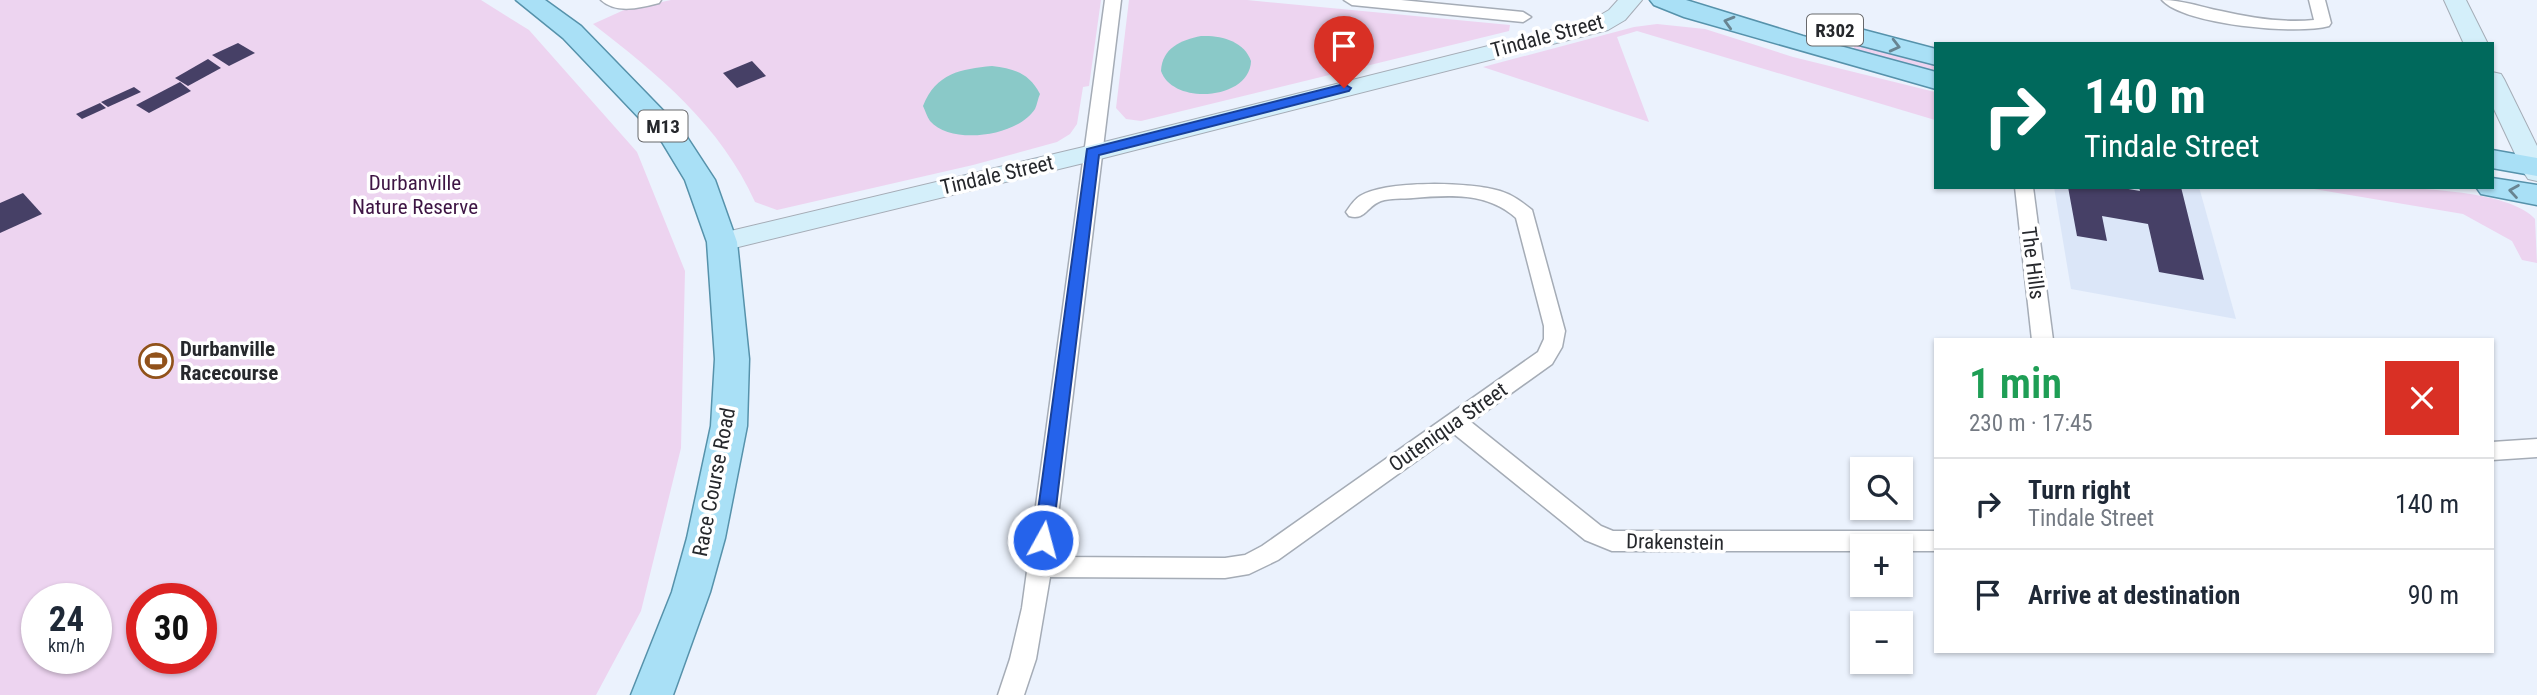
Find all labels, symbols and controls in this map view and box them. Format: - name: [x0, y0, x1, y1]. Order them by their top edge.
- street label: Tindale Street: [1488, 10, 1606, 62]
- road number: R302: [1807, 14, 1863, 46]
- pin: [1314, 16, 1374, 88]
- one-way arrow: [1723, 16, 1735, 31]
- icon: arrive: [1325, 27, 1363, 65]
- one-way arrow: [1889, 38, 1901, 52]
- text: 140 m: [2084, 68, 2206, 125]
- icon: right: [1969, 70, 2060, 161]
- road number: M13: [638, 110, 688, 142]
- text: Tindale Street: [2084, 127, 2259, 165]
- street label: Tindale Street: [938, 150, 1056, 200]
- park label: Durbanville Nature Reserve: [352, 171, 478, 219]
- one-way arrow: [2508, 184, 2520, 199]
- street label: The Hills: [2017, 225, 2049, 301]
- place label: Durbanville Racecourse: [180, 337, 278, 385]
- sports icon: Durbanville Racecourse: [137, 342, 175, 380]
- text: 1 min: [1969, 359, 2062, 408]
- button: close: [2385, 361, 2459, 435]
- street label: Outeniqua Street: [1384, 377, 1512, 477]
- street label: Race Course Road: [688, 406, 740, 558]
- text: 230 m · 17:45: [1969, 410, 2093, 437]
- map controls: [1850, 457, 1913, 674]
- button: search: [1850, 457, 1913, 520]
- text: Turn right: [2028, 475, 2130, 505]
- icon: right: [1969, 485, 2007, 523]
- text: 140 m: [2395, 489, 2459, 519]
- position arrow: [1006, 503, 1080, 577]
- text: Tindale Street: [2028, 505, 2154, 532]
- street label: Drakenstein: [1626, 529, 1724, 555]
- button: +: [1850, 534, 1913, 597]
- icon: arrive: [1969, 576, 2007, 614]
- text: Arrive at destination: [2028, 580, 2240, 610]
- text: 90 m: [2408, 580, 2459, 610]
- speed limit sign: 30: [126, 583, 217, 674]
- text: 24: [49, 599, 84, 640]
- button: −: [1850, 611, 1913, 674]
- text: km/h: [48, 635, 85, 656]

